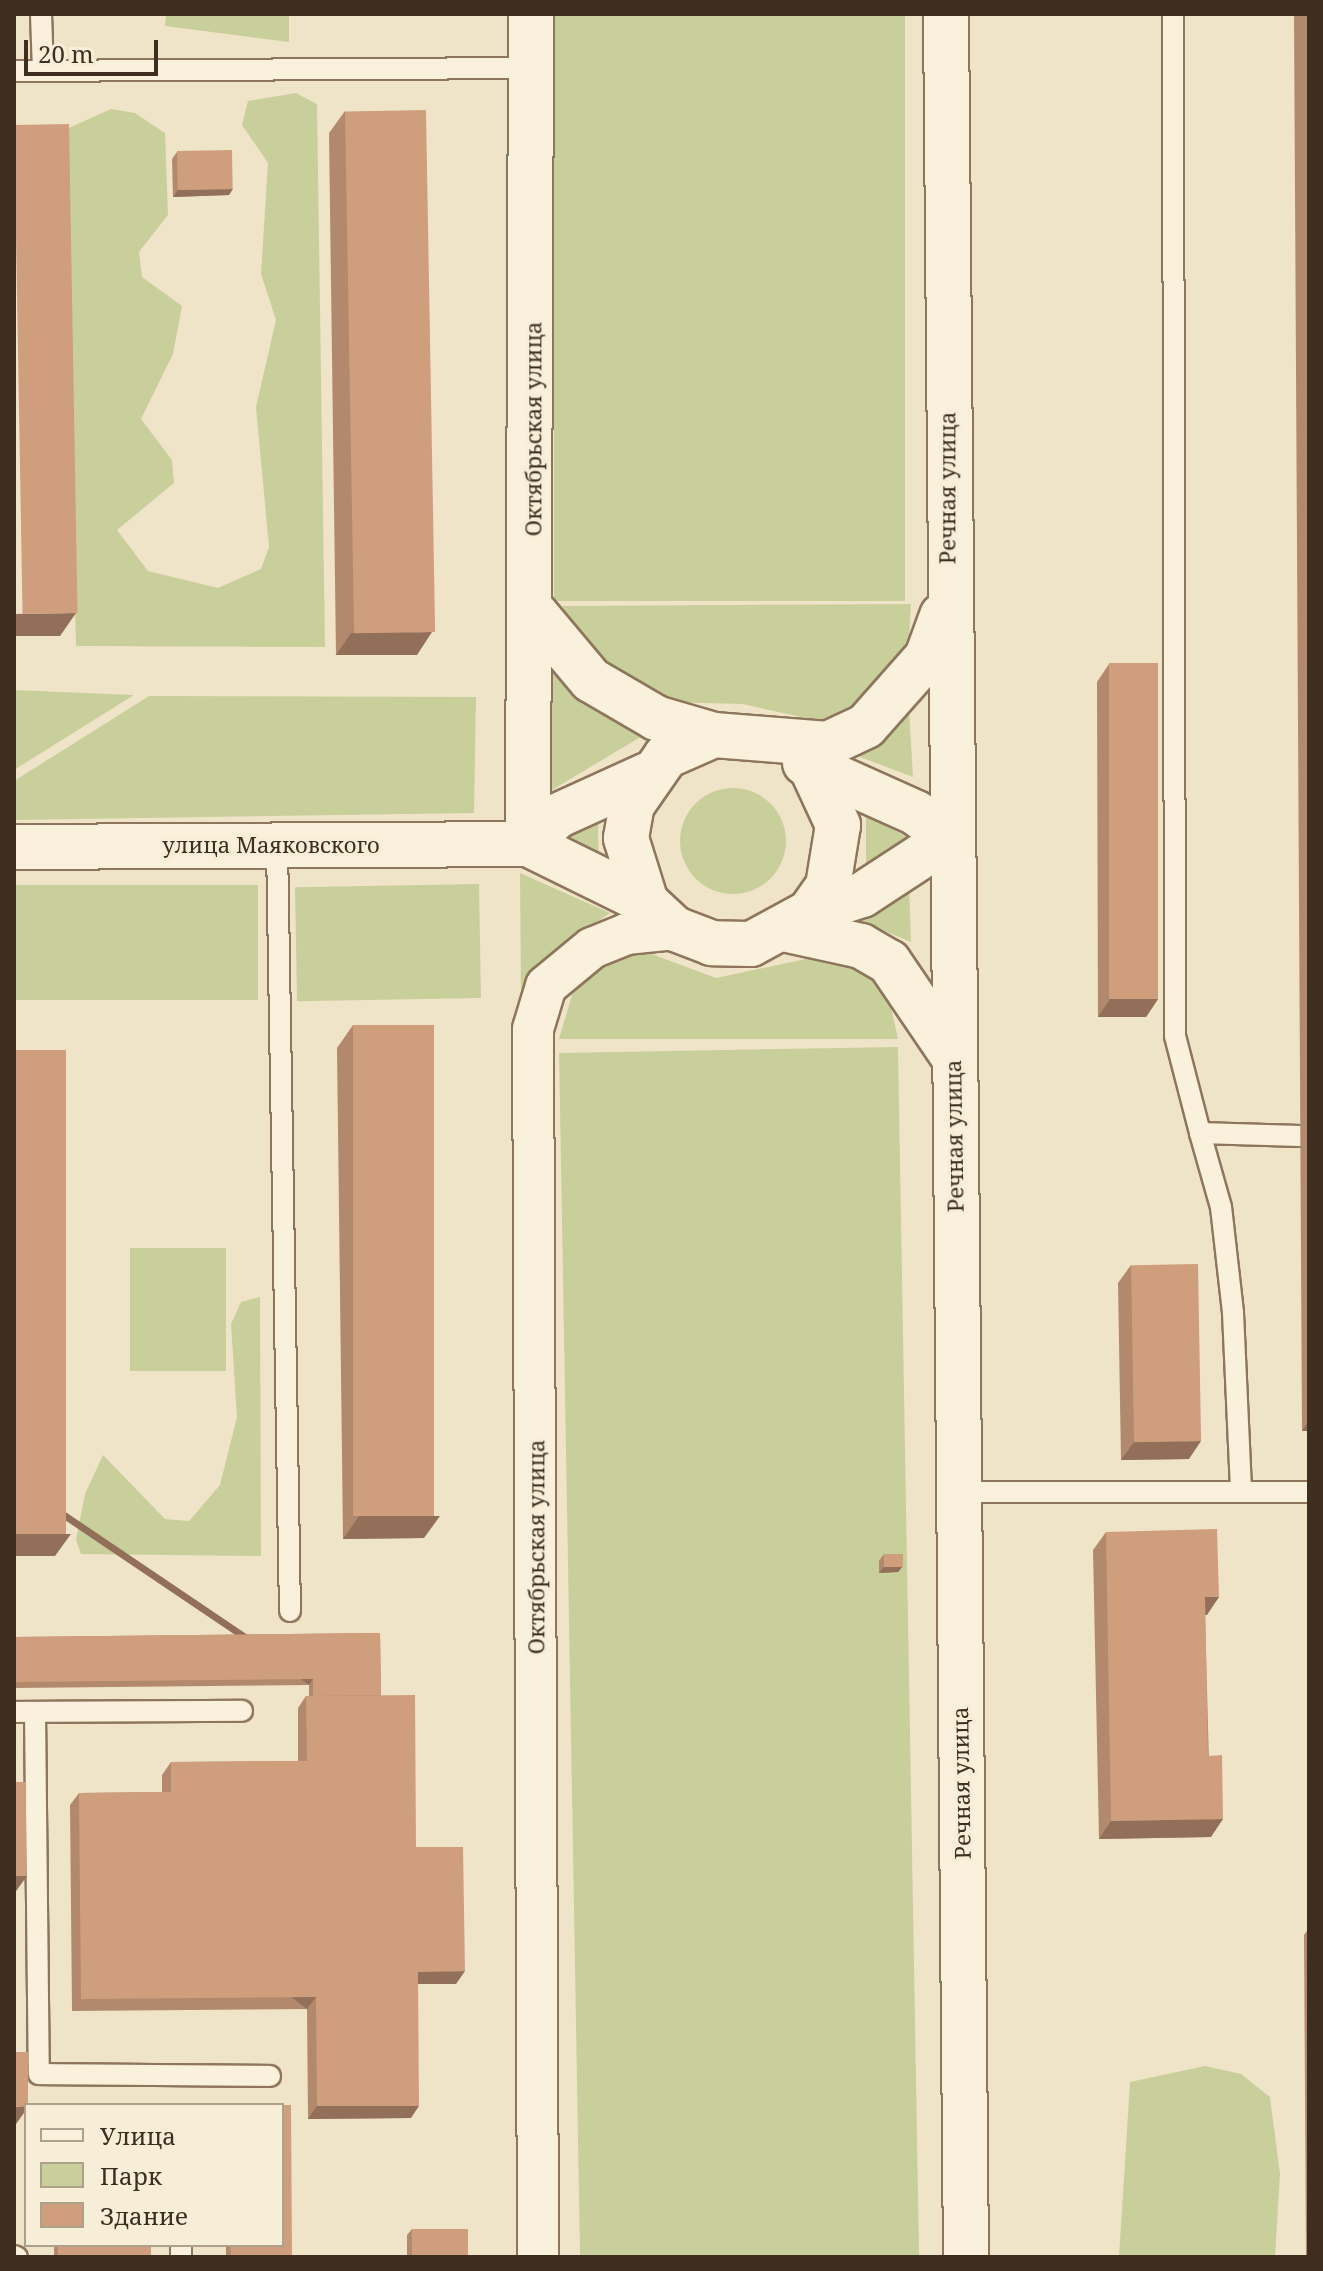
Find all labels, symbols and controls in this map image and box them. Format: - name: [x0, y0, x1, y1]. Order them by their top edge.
- scale bar: [28, 24, 162, 74]
- text: 20 m: [38, 37, 94, 70]
- street label: Октябрьская улица: [520, 322, 546, 536]
- street label: Речная улица: [934, 412, 960, 564]
- street label: улица Маяковского: [162, 832, 380, 858]
- street label: Речная улица: [939, 1059, 969, 1213]
- street label: Октябрьская улица: [523, 1440, 549, 1654]
- street label: Речная улица: [946, 1706, 976, 1860]
- legend: [24, 2103, 284, 2247]
- text: Улица: [100, 2119, 176, 2152]
- text: Парк: [100, 2159, 162, 2192]
- text: Здание: [100, 2199, 188, 2232]

